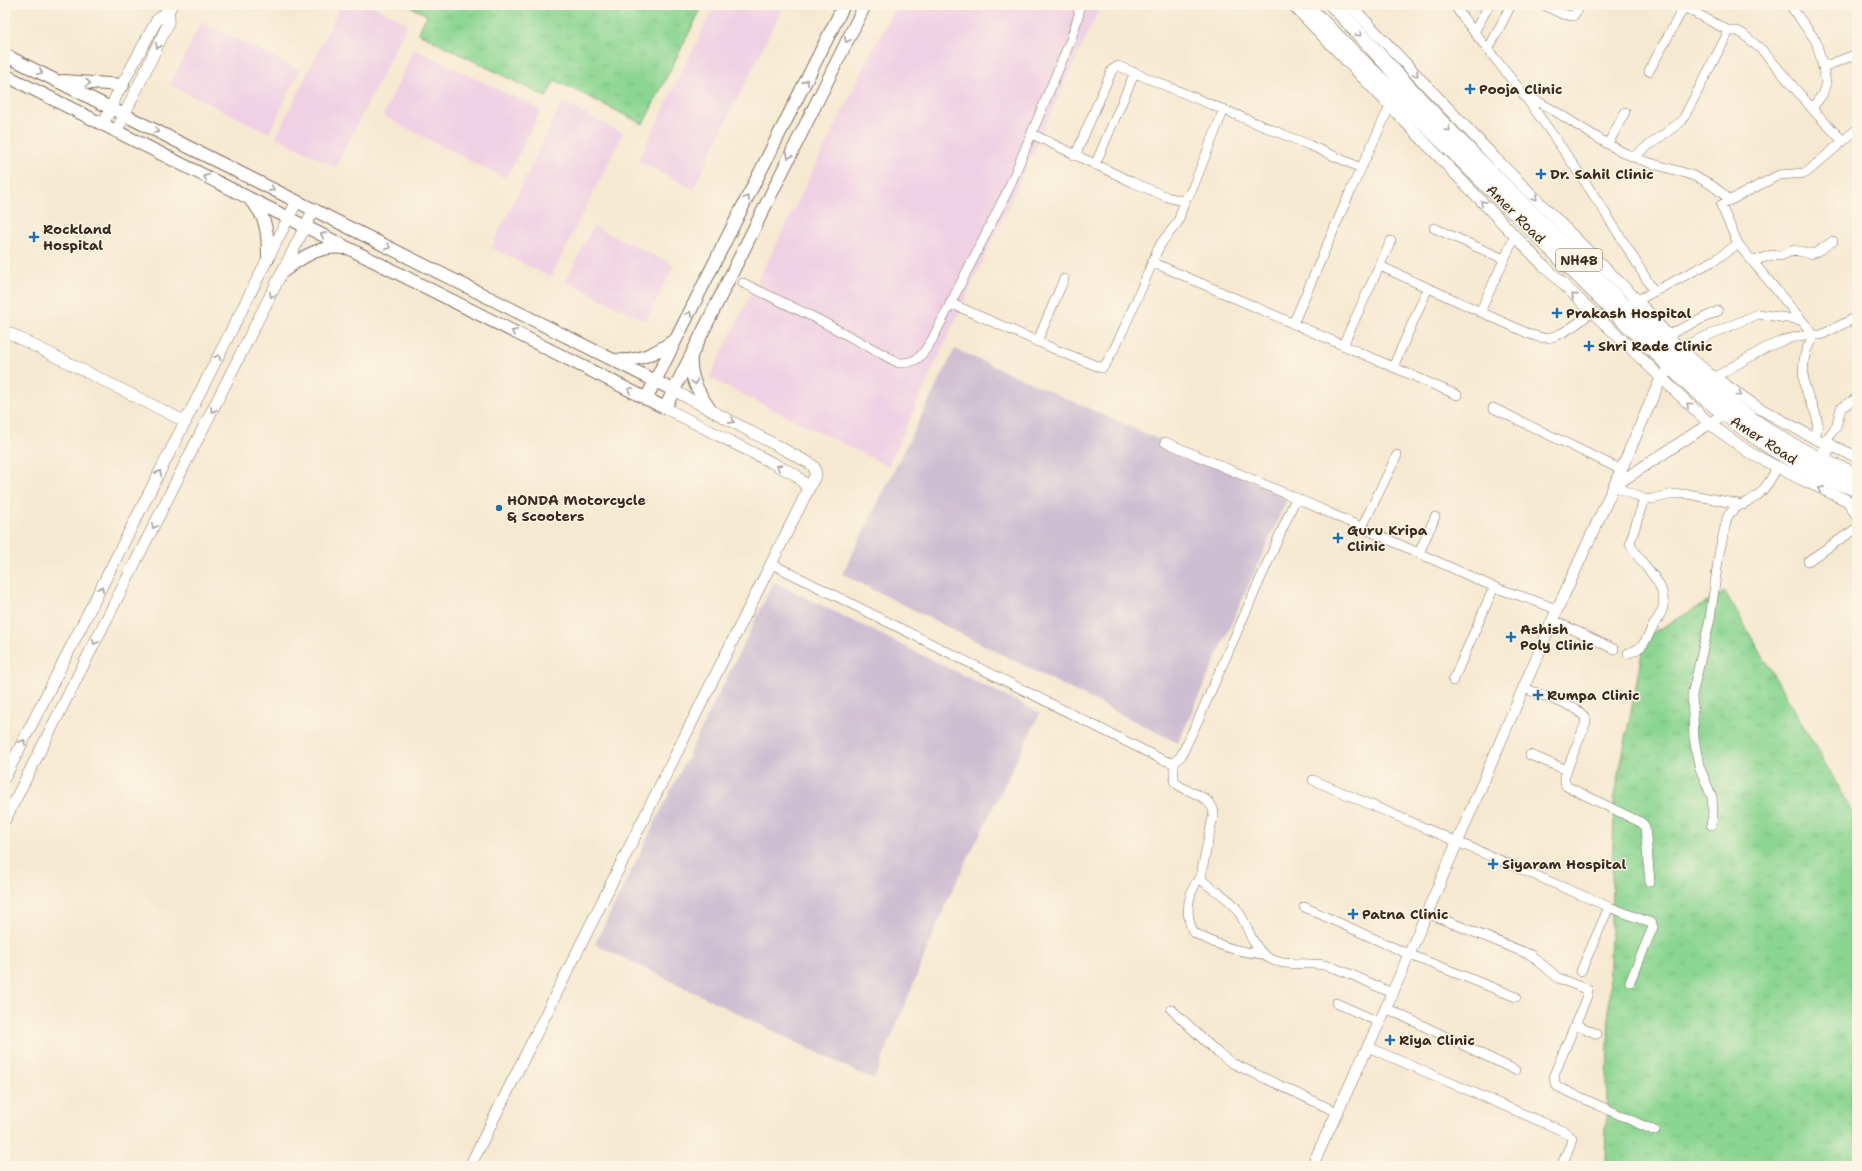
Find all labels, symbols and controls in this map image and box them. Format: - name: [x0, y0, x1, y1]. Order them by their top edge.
- one-way arrow: [1354, 29, 1361, 36]
- one-way arrow: [845, 36, 852, 43]
- one-way arrow: [155, 42, 163, 49]
- one-way arrow: [36, 67, 43, 75]
- one-way arrow: [1411, 69, 1418, 77]
- one-way arrow: [801, 78, 808, 86]
- one-way arrow: [85, 79, 92, 88]
- place label: Pooja Clinic: [1479, 80, 1563, 98]
- marker: Pooja Clinic: [1464, 83, 1476, 95]
- one-way arrow: [1443, 124, 1451, 132]
- one-way arrow: [152, 126, 159, 133]
- one-way arrow: [786, 152, 794, 159]
- place label: Dr. Sahil Clinic: [1550, 165, 1654, 183]
- marker: Dr. Sahil Clinic: [1535, 168, 1547, 180]
- one-way arrow: [203, 174, 211, 182]
- street label: Amer Road: [1483, 181, 1549, 247]
- one-way arrow: [268, 184, 276, 192]
- one-way arrow: [1530, 193, 1538, 201]
- one-way arrow: [742, 195, 750, 202]
- one-way arrow: [1481, 200, 1488, 208]
- place label: Rockland Hospital: [43, 220, 112, 254]
- marker: Rockland Hospital: [28, 231, 40, 243]
- one-way arrow: [319, 233, 327, 240]
- one-way arrow: [384, 242, 392, 250]
- road number: NH48: [1556, 249, 1602, 271]
- one-way arrow: [269, 290, 277, 298]
- one-way arrow: [1571, 293, 1579, 301]
- place label: Prakash Hospital: [1566, 304, 1691, 322]
- marker: Prakash Hospital: [1551, 307, 1563, 319]
- one-way arrow: [684, 311, 691, 318]
- one-way arrow: [511, 329, 518, 336]
- place label: Shri Rade Clinic: [1598, 337, 1712, 355]
- marker: Shri Rade Clinic: [1583, 340, 1595, 352]
- one-way arrow: [213, 354, 221, 362]
- one-way arrow: [690, 378, 698, 385]
- one-way arrow: [626, 388, 634, 395]
- one-way arrow: [1734, 390, 1741, 397]
- one-way arrow: [1686, 402, 1694, 409]
- one-way arrow: [210, 406, 218, 414]
- street label: Amer Road: [1727, 412, 1801, 468]
- one-way arrow: [728, 417, 736, 424]
- one-way arrow: [776, 464, 784, 472]
- one-way arrow: [155, 470, 162, 477]
- one-way arrow: [1818, 486, 1826, 494]
- place label: HONDA Motorcycle & Scooters: [507, 491, 646, 525]
- marker: HONDA Motorcycle & Scooters: [494, 503, 504, 513]
- place label: Guru Kripa Clinic: [1347, 521, 1428, 555]
- one-way arrow: [151, 522, 159, 530]
- marker: Guru Kripa Clinic: [1332, 532, 1344, 544]
- one-way arrow: [96, 586, 103, 593]
- place label: Ashish Poly Clinic: [1520, 620, 1594, 654]
- marker: Ashish Poly Clinic: [1505, 631, 1517, 643]
- one-way arrow: [93, 638, 100, 646]
- place label: Rumpa Clinic: [1547, 686, 1640, 704]
- marker: Rumpa Clinic: [1532, 689, 1544, 701]
- one-way arrow: [18, 739, 25, 747]
- place label: Siyaram Hospital: [1502, 855, 1626, 873]
- marker: Siyaram Hospital: [1487, 858, 1499, 870]
- place label: Patna Clinic: [1362, 905, 1448, 923]
- marker: Patna Clinic: [1347, 908, 1359, 920]
- place label: Riya Clinic: [1399, 1031, 1475, 1049]
- marker: Riya Clinic: [1384, 1034, 1396, 1046]

